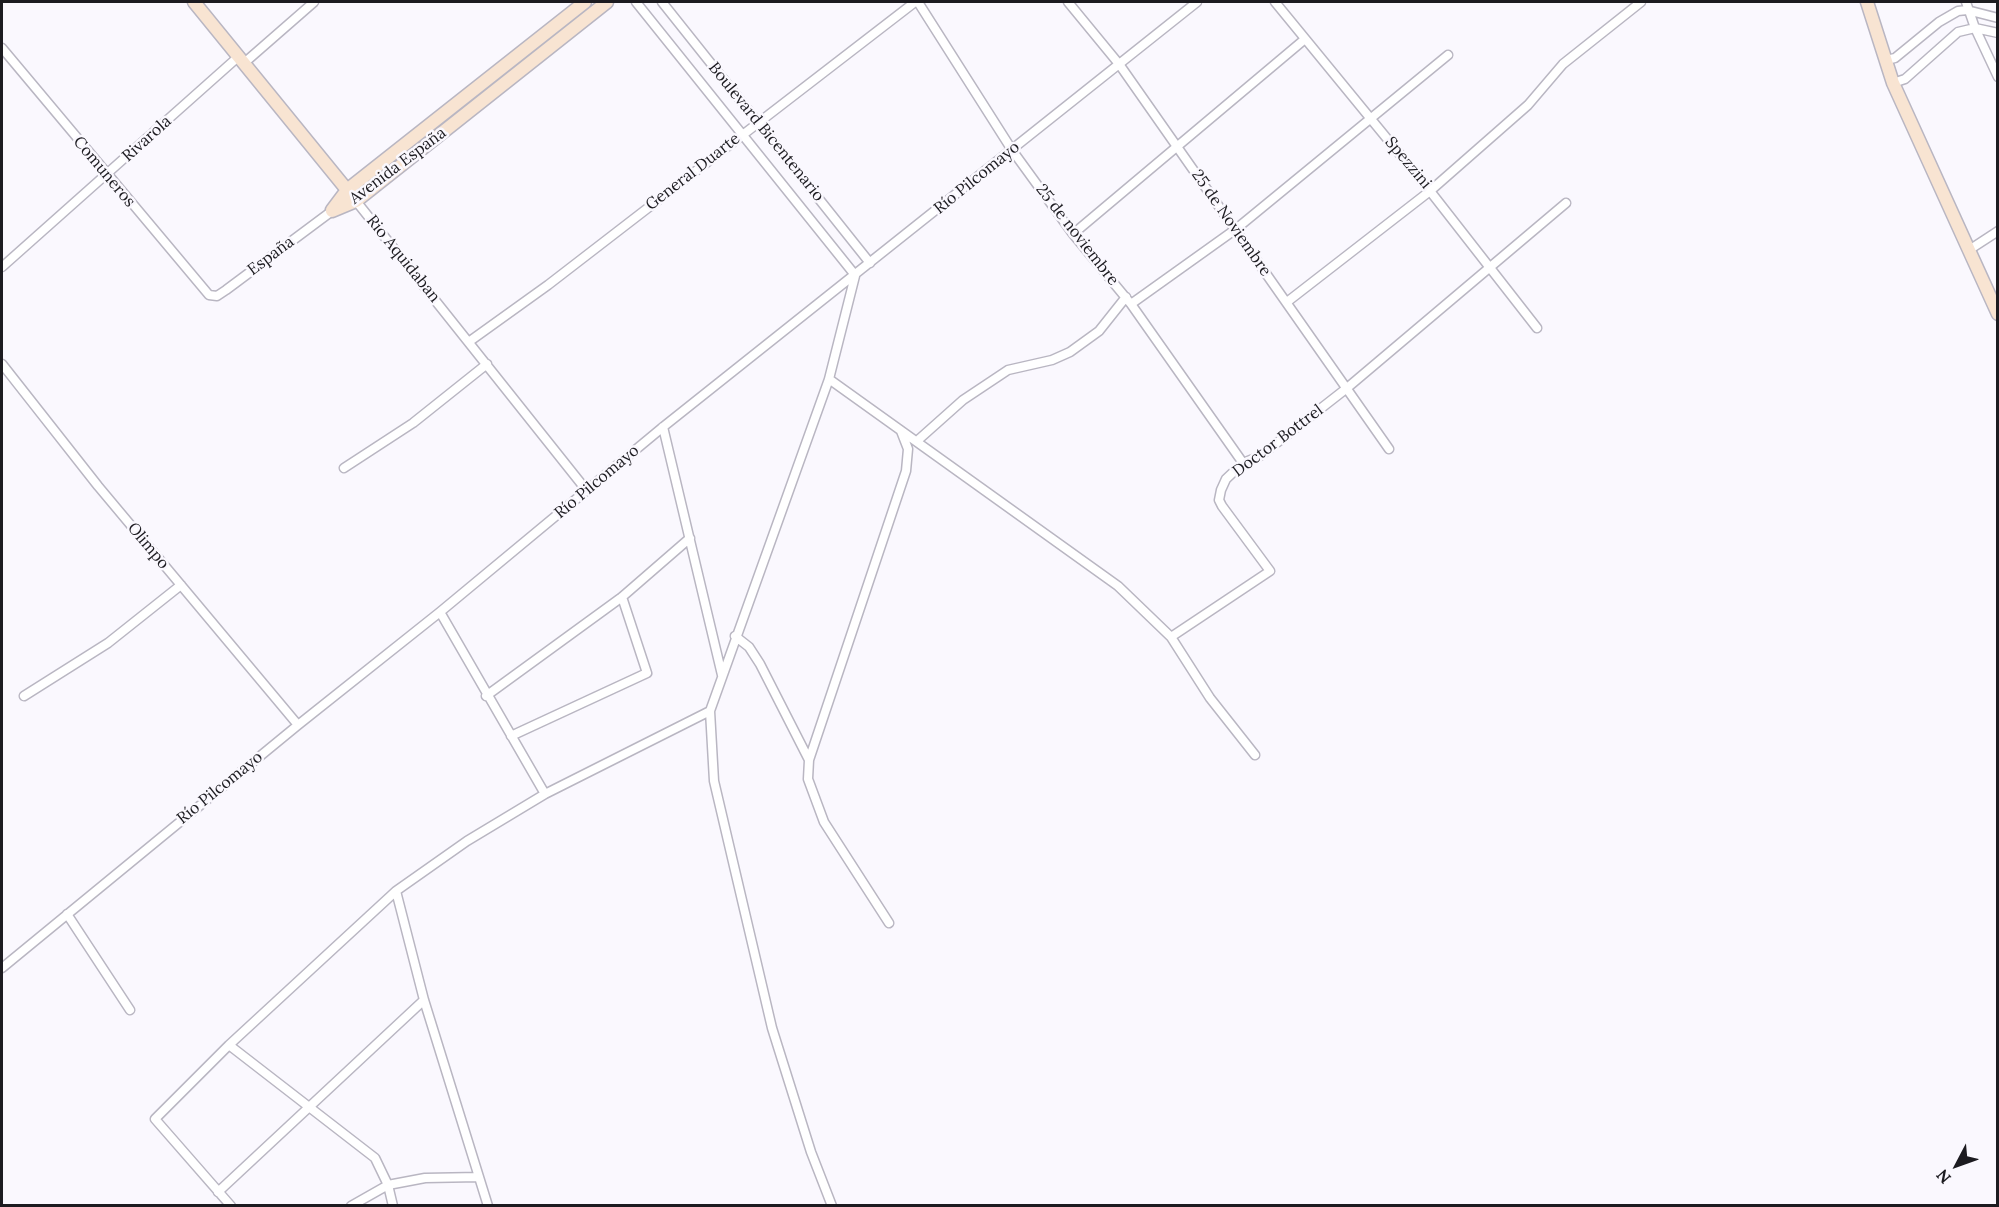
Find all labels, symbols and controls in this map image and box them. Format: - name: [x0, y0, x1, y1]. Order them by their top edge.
- street label: Boulevard Bicentenario: [704, 59, 828, 205]
- street label: Rivarola: [118, 112, 176, 166]
- street label: Avenida España: [346, 124, 450, 208]
- street label: General Duarte: [642, 129, 744, 215]
- street label: Comuneros: [69, 133, 139, 211]
- street label: Spezzini: [1381, 133, 1435, 193]
- street label: Río Pilcomayo: [930, 138, 1024, 218]
- street label: 25 de Noviembre: [1187, 166, 1275, 280]
- street label: 25 de noviembre: [1031, 181, 1123, 289]
- street label: Rio Aquidaban: [362, 212, 444, 306]
- street label: España: [244, 232, 298, 280]
- street label: Doctor Bottrel: [1229, 401, 1327, 481]
- street label: Río Pilcomayo: [551, 441, 643, 523]
- street label: Olimpo: [123, 519, 173, 573]
- street label: Río Pilcomayo: [173, 748, 267, 828]
- north arrow: [1927, 1135, 1987, 1195]
- text: N: [1932, 1166, 1955, 1188]

